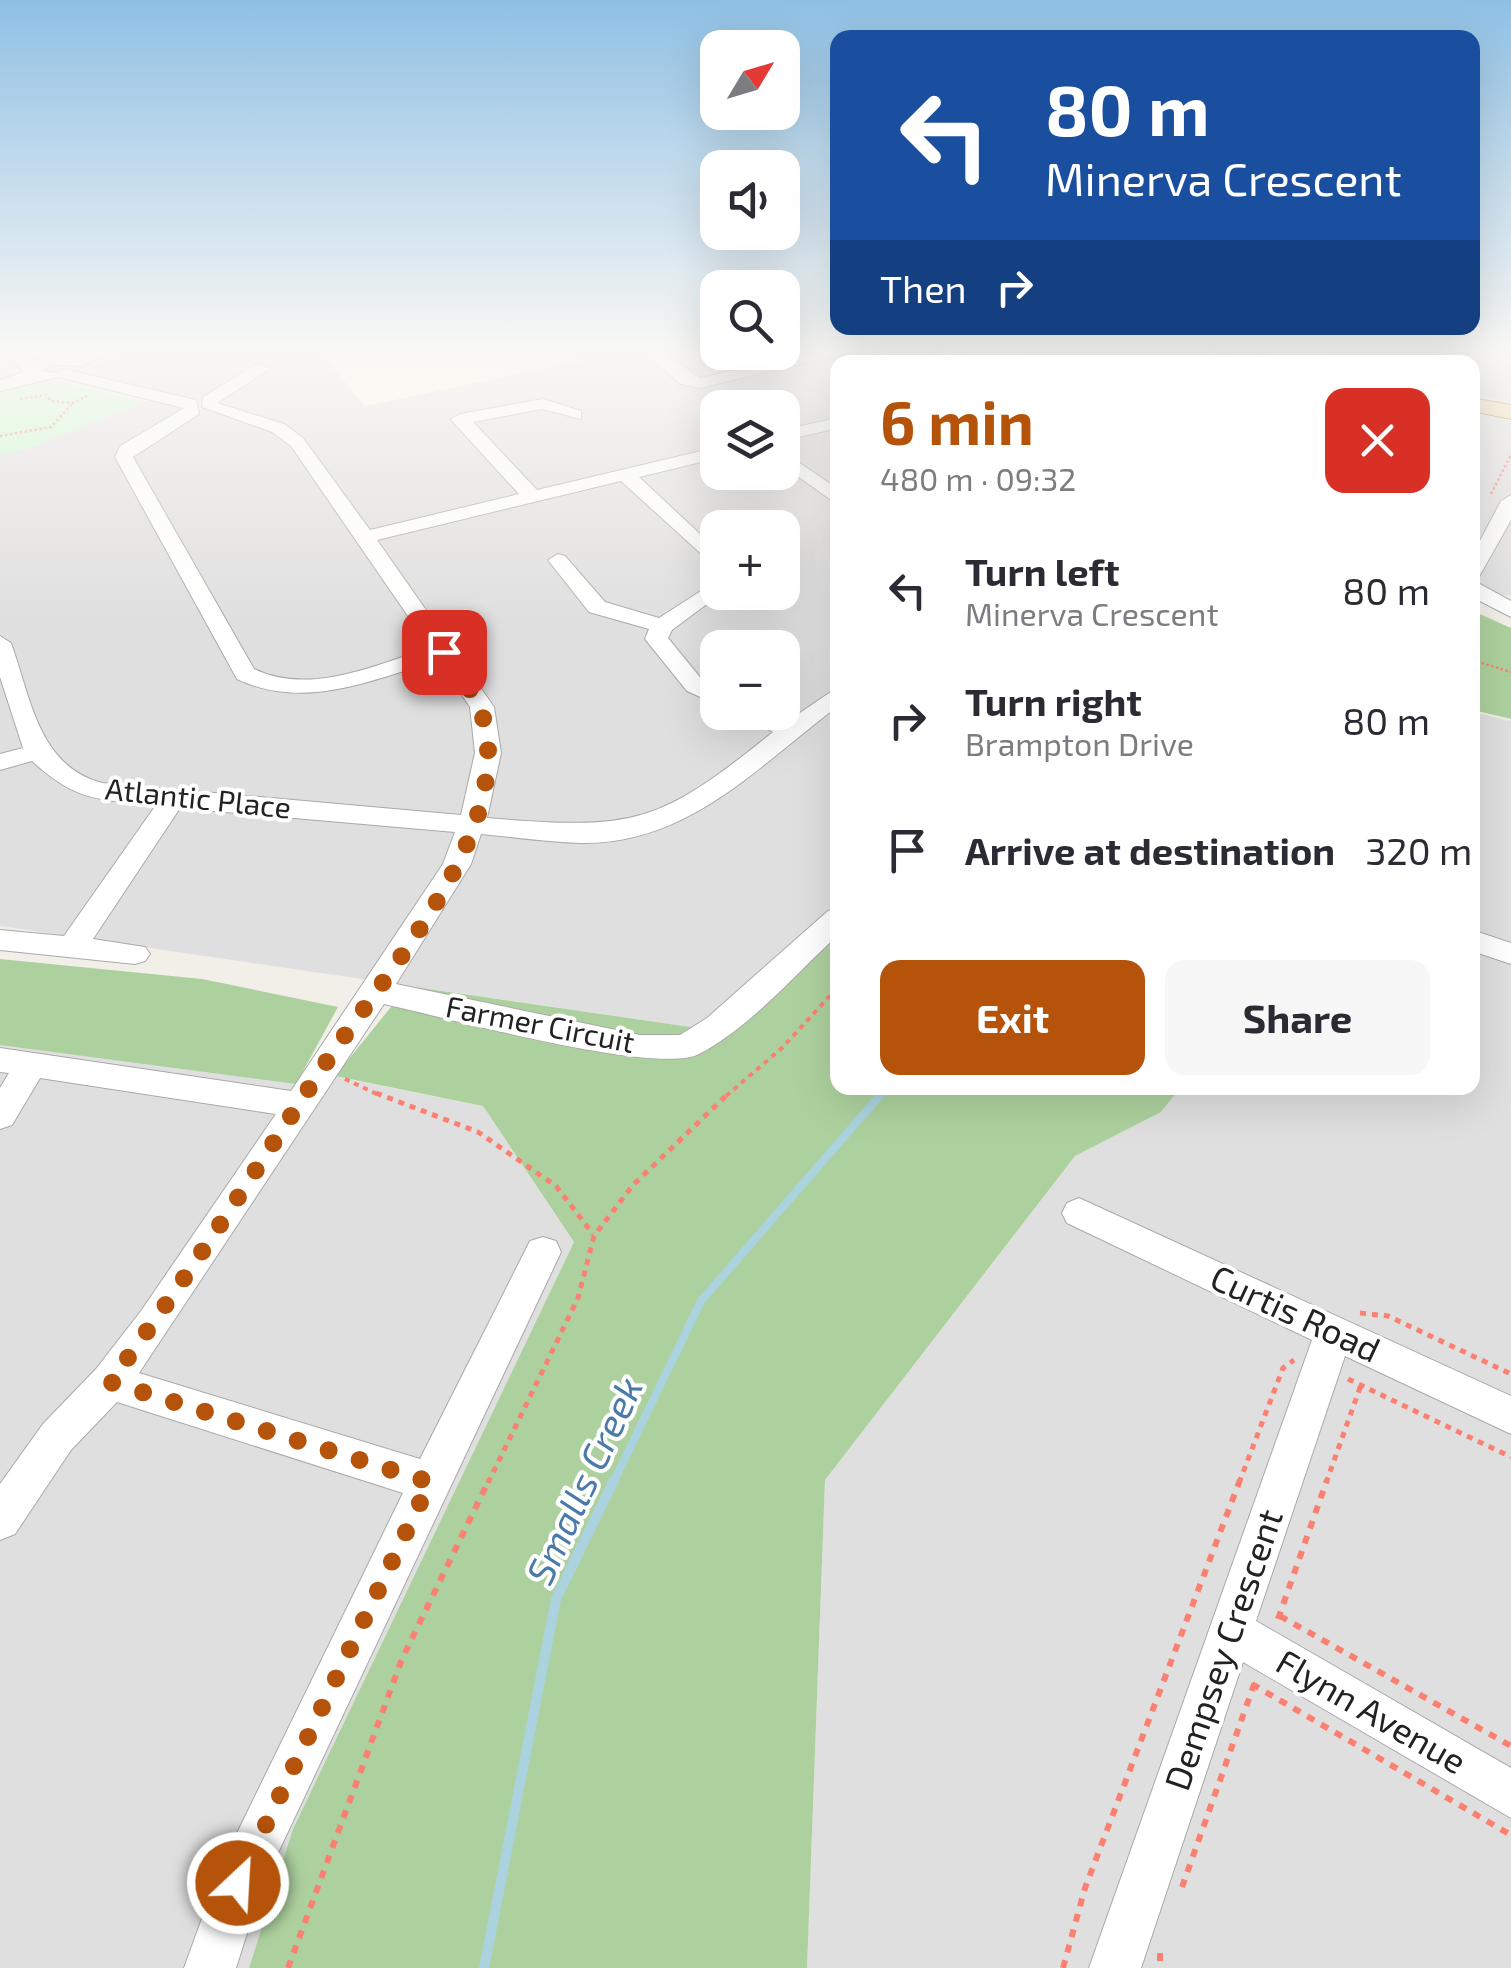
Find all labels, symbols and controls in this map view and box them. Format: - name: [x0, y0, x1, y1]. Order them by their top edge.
- north arrow: [700, 30, 800, 130]
- map controls: [700, 30, 800, 730]
- text: 80 m: [1045, 66, 1210, 150]
- icon: left: [880, 70, 1010, 200]
- button: sound: [700, 150, 800, 250]
- text: Minerva Crescent: [1045, 151, 1402, 205]
- icon: right: [987, 260, 1042, 315]
- text: Then: [880, 265, 967, 311]
- button: search: [700, 270, 800, 370]
- text: 6 min: [880, 385, 1034, 457]
- button: close: [1325, 388, 1430, 493]
- button: layers: [700, 390, 800, 490]
- text: 480 m · 09:32: [880, 459, 1076, 497]
- button: +: [700, 510, 800, 610]
- text: Turn left: [965, 548, 1120, 594]
- icon: left: [880, 563, 935, 618]
- text: 80 m: [1342, 567, 1430, 613]
- text: Minerva Crescent: [965, 594, 1219, 632]
- pin: [402, 610, 487, 695]
- icon: arrive: [417, 625, 472, 680]
- button: −: [700, 630, 800, 730]
- text: Turn right: [965, 678, 1142, 724]
- icon: right: [880, 693, 935, 748]
- text: 80 m: [1342, 697, 1430, 743]
- text: Brampton Drive: [965, 724, 1194, 762]
- street label: Atlantic Place: [104, 769, 293, 825]
- icon: arrive: [880, 823, 935, 878]
- text: Arrive at destination: [965, 827, 1335, 873]
- text: 320 m: [1365, 827, 1472, 873]
- button: Exit: [880, 960, 1145, 1075]
- button: Share: [1165, 960, 1430, 1075]
- street label: Farmer Circuit: [443, 987, 638, 1059]
- street label: Curtis Road: [1204, 1255, 1387, 1370]
- water label: Smalls Creek: [515, 1369, 651, 1591]
- street label: Dempsey Crescent: [1154, 1503, 1290, 1795]
- street label: Flynn Avenue: [1270, 1639, 1474, 1781]
- position arrow: [186, 1831, 290, 1935]

